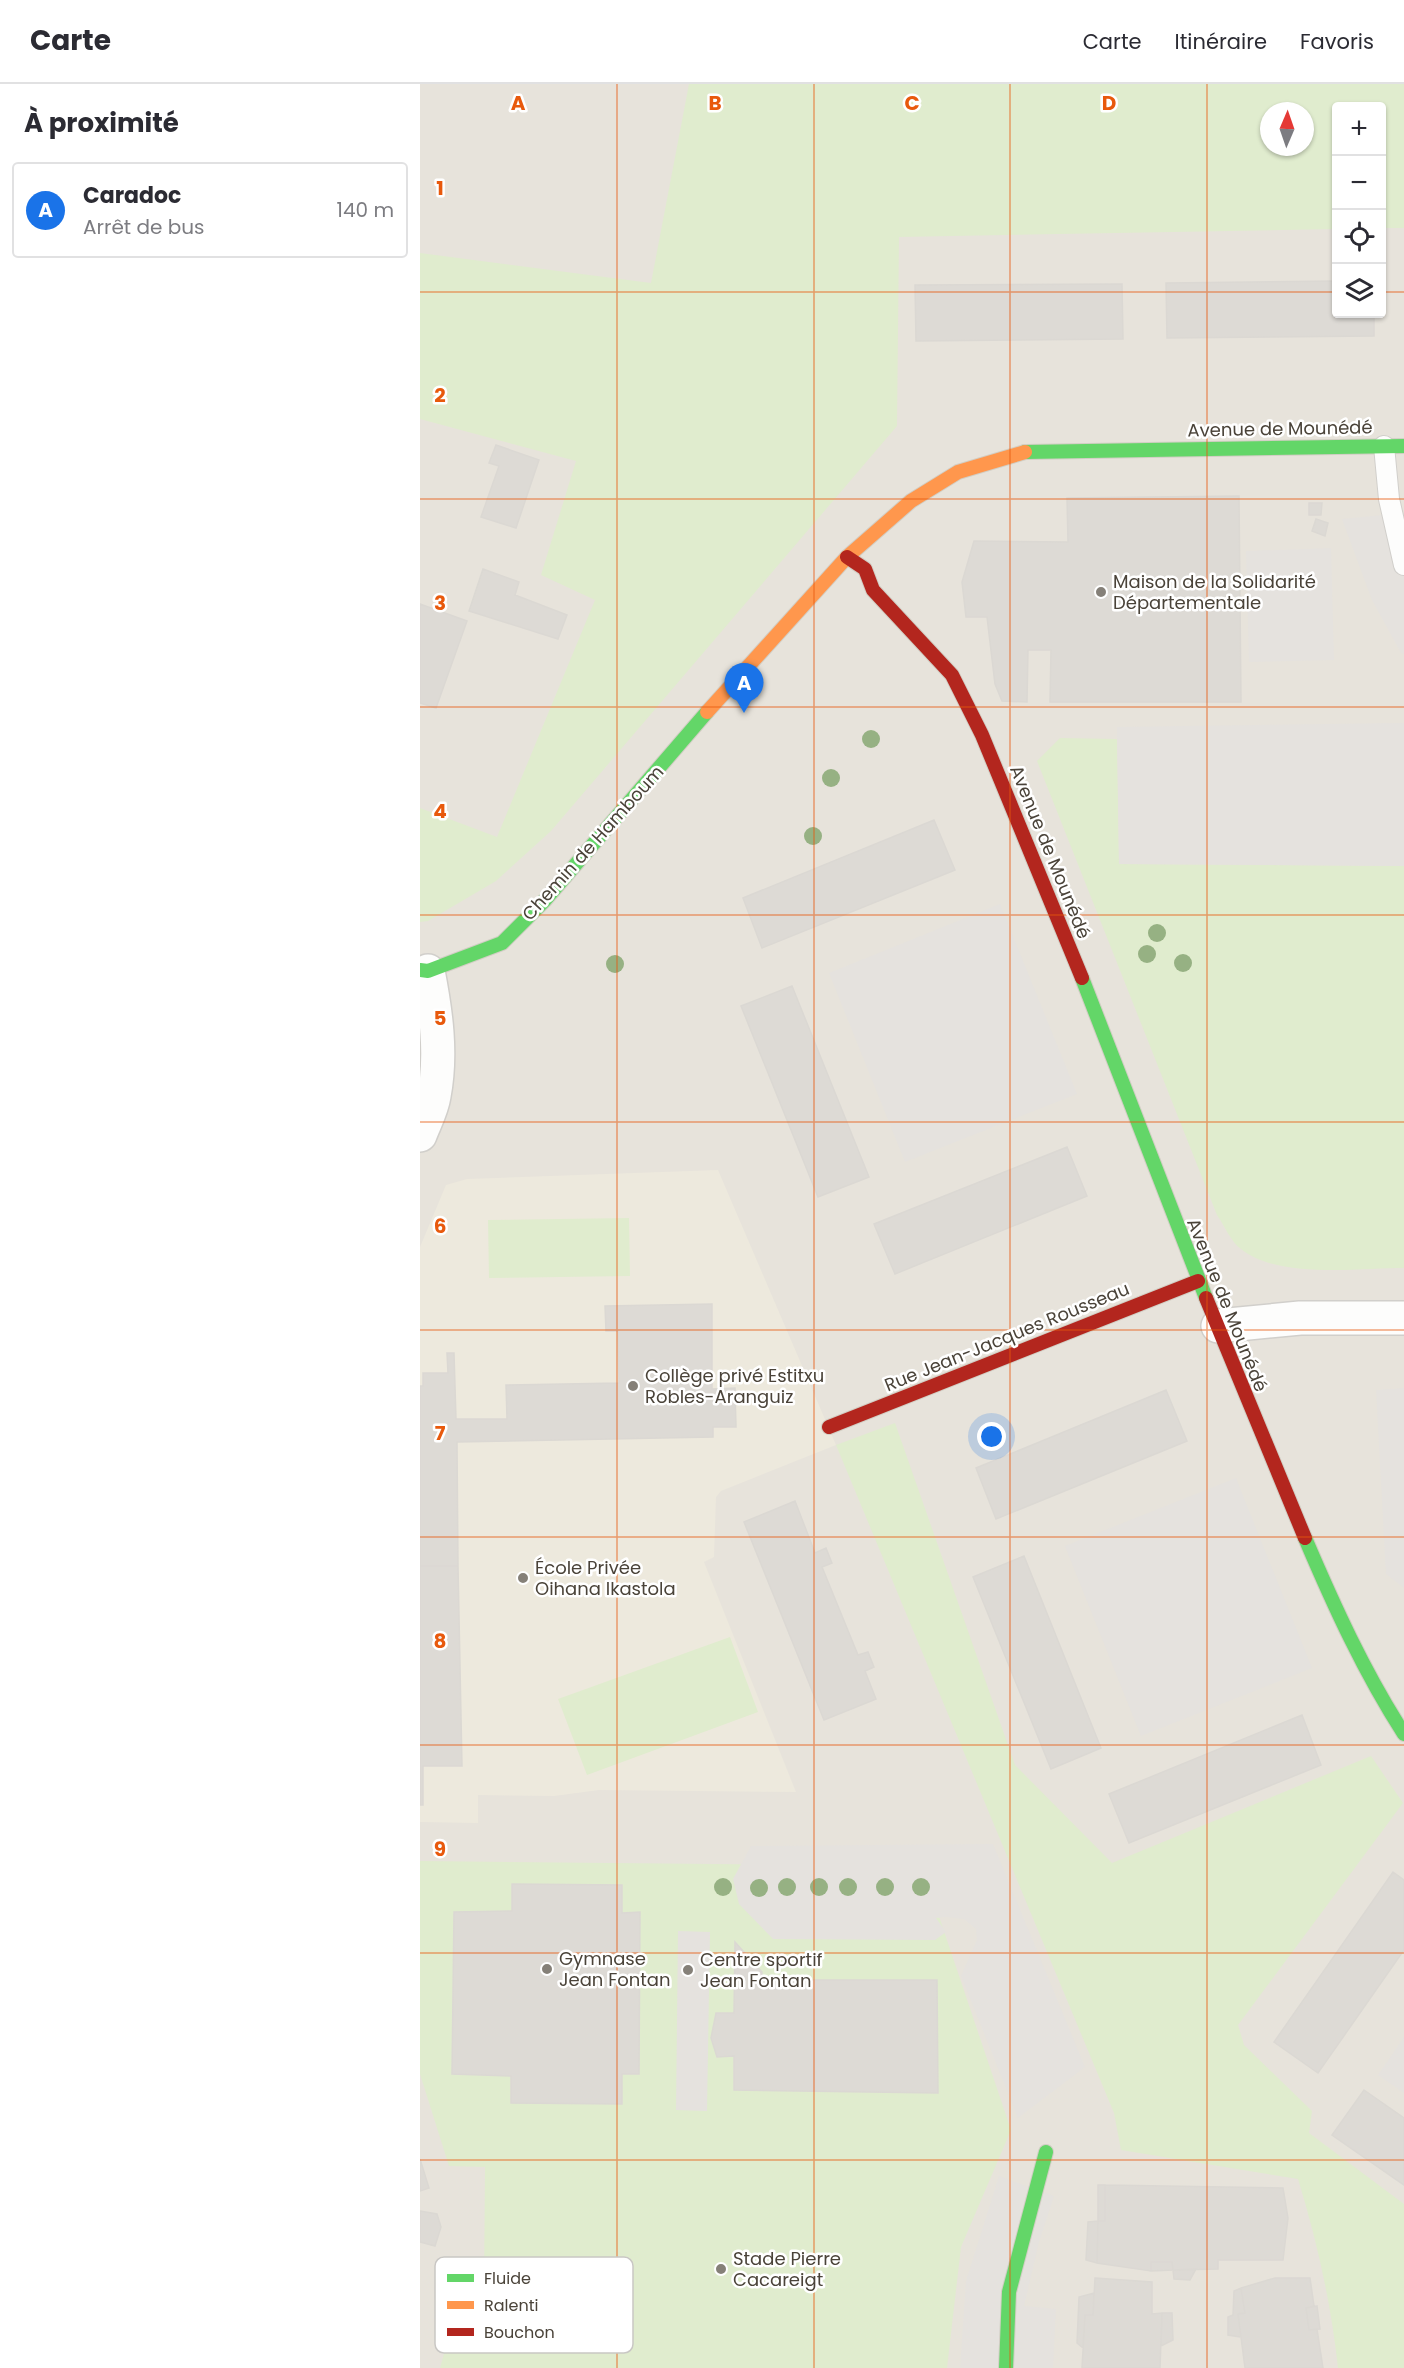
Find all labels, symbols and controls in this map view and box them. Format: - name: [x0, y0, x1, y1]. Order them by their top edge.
- text: Carte: [30, 21, 111, 60]
- text: Carte: [1083, 27, 1142, 56]
- text: Itinéraire: [1175, 27, 1267, 56]
- text: Favoris: [1300, 27, 1374, 56]
- text: A: [511, 89, 526, 117]
- text: B: [708, 89, 722, 117]
- text: C: [904, 89, 920, 117]
- text: D: [1102, 89, 1116, 117]
- north arrow: [1260, 102, 1314, 156]
- map controls: [1332, 102, 1386, 318]
- button: +: [1332, 102, 1386, 156]
- text: À proximité: [24, 105, 179, 141]
- button: −: [1332, 156, 1386, 210]
- text: 1: [436, 174, 444, 202]
- text: Caradoc: [83, 180, 181, 211]
- text: A: [38, 196, 53, 224]
- text: 140 m: [337, 196, 394, 224]
- button: locate: [1332, 210, 1386, 264]
- text: Arrêt de bus: [83, 213, 204, 241]
- button: layers: [1332, 264, 1386, 318]
- text: 2: [434, 381, 446, 409]
- street label: Avenue de Mounédé: [1187, 414, 1373, 443]
- place label: Maison de la Solidarité Départementale: [1113, 569, 1316, 615]
- marker: Maison de la Solidarité Départementale: [1094, 585, 1108, 599]
- text: 3: [434, 589, 446, 617]
- pin: A: [724, 664, 764, 713]
- street label: Chemin de Hamboum: [516, 760, 669, 926]
- street label: Avenue de Mounédé: [1004, 761, 1097, 942]
- text: 4: [433, 797, 447, 825]
- text: 5: [434, 1004, 447, 1032]
- text: 6: [434, 1212, 446, 1240]
- street label: Avenue de Mounédé: [1181, 1214, 1274, 1395]
- street label: Rue Jean-Jacques Rousseau: [881, 1276, 1133, 1397]
- place label: Collège privé Estitxu Robles-Aranguiz: [645, 1363, 824, 1409]
- marker: Collège privé Estitxu Robles-Aranguiz: [626, 1379, 640, 1393]
- text: 7: [435, 1419, 446, 1447]
- your location: [977, 1422, 1006, 1451]
- place label: École Privée Oihana Ikastola: [535, 1555, 676, 1601]
- marker: École Privée Oihana Ikastola: [516, 1571, 530, 1585]
- text: 8: [434, 1627, 446, 1655]
- text: 9: [434, 1835, 446, 1863]
- place label: Gymnase Jean Fontan: [559, 1946, 671, 1992]
- place label: Centre sportif Jean Fontan: [700, 1947, 823, 1993]
- marker: Gymnase Jean Fontan: [540, 1962, 554, 1976]
- marker: Centre sportif Jean Fontan: [681, 1963, 695, 1977]
- place label: Stade Pierre Cacareigt: [733, 2246, 841, 2292]
- legend: [435, 2257, 633, 2353]
- marker: Stade Pierre Cacareigt: [714, 2262, 728, 2276]
- text: Fluide: [484, 2267, 531, 2290]
- text: Ralenti: [484, 2294, 538, 2317]
- text: Bouchon: [484, 2321, 555, 2344]

